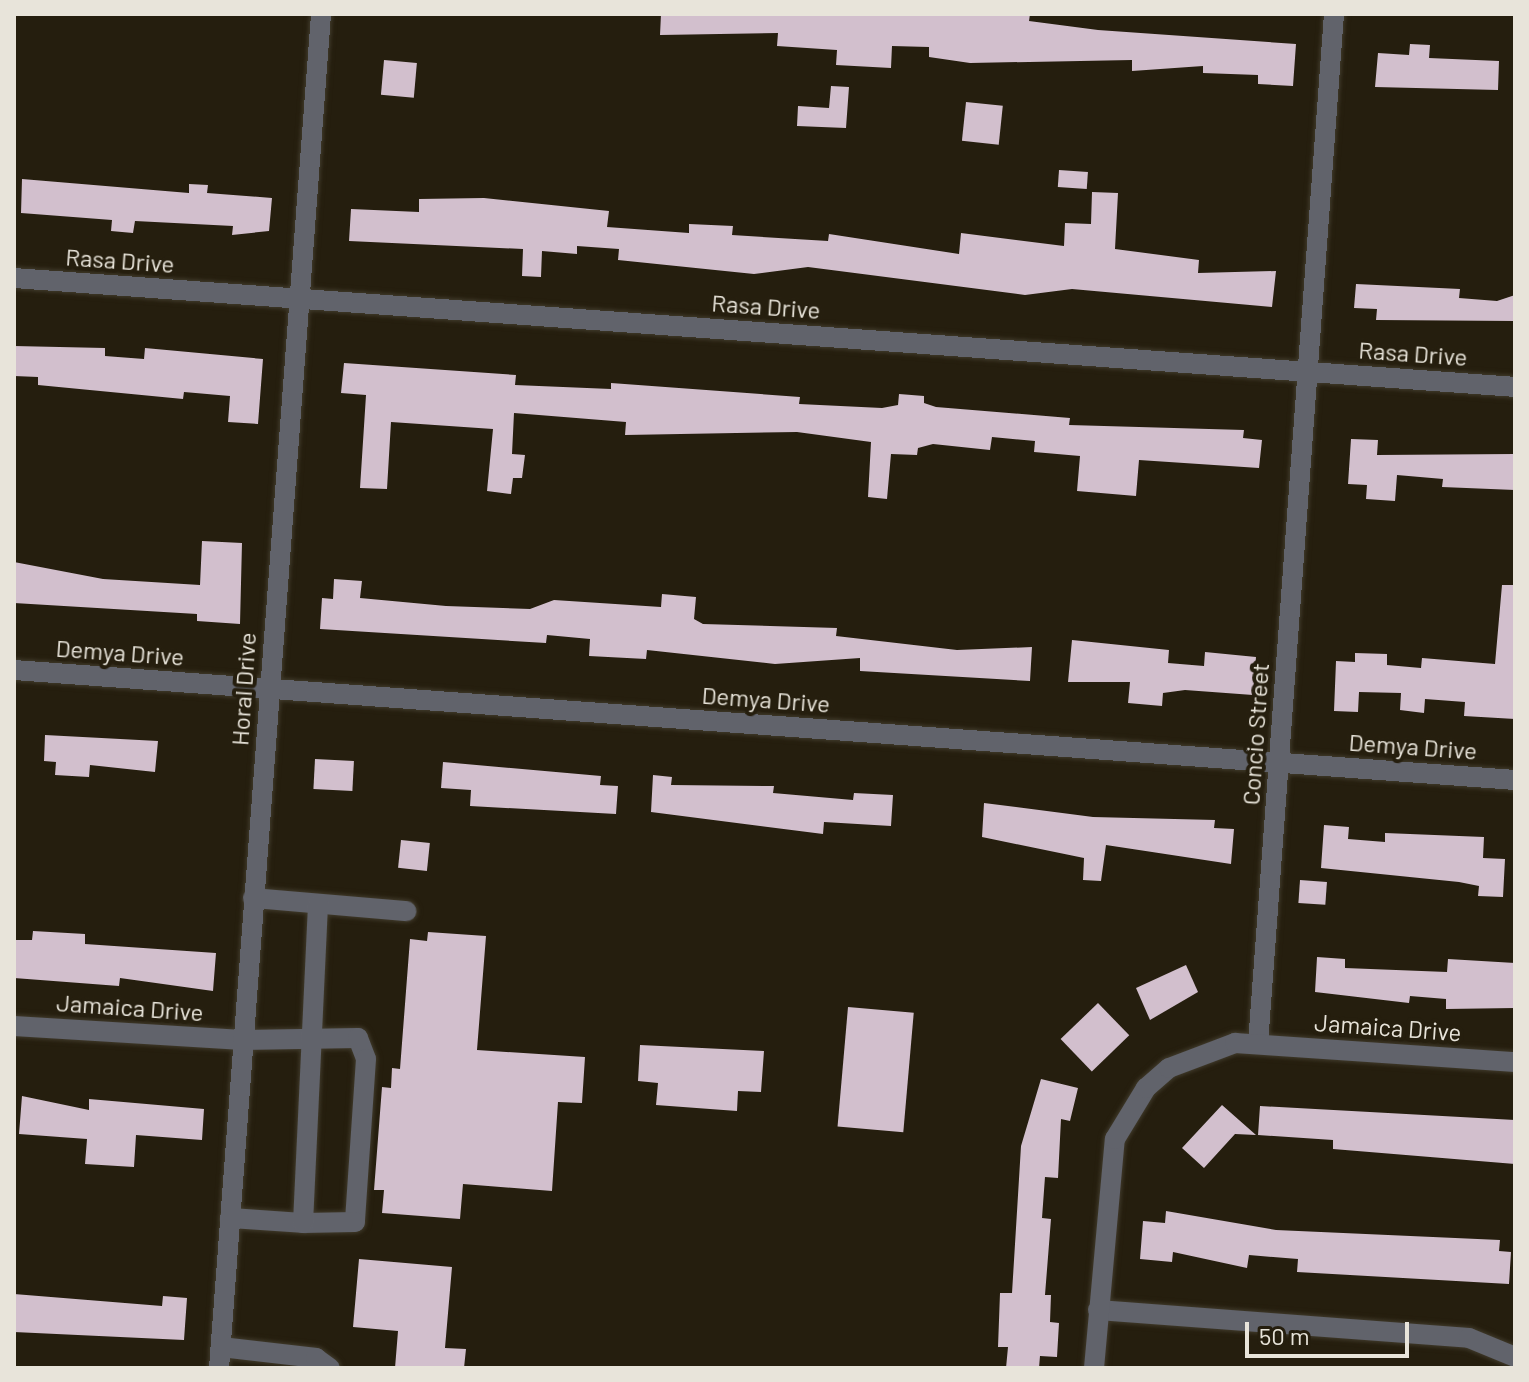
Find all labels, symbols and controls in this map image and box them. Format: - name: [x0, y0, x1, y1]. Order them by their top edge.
- street label: Rasa Drive: [65, 242, 175, 278]
- street label: Rasa Drive: [711, 288, 821, 324]
- street label: Rasa Drive: [1358, 335, 1468, 371]
- street label: Horal Drive: [225, 631, 261, 747]
- street label: Demya Drive: [55, 633, 185, 671]
- street label: Concio Street: [1236, 662, 1274, 806]
- street label: Demya Drive: [701, 680, 831, 718]
- street label: Demya Drive: [1348, 727, 1478, 765]
- street label: Jamaica Drive: [55, 987, 205, 1027]
- street label: Jamaica Drive: [1313, 1007, 1463, 1047]
- scale bar: [1249, 1306, 1413, 1356]
- text: 50 m: [1259, 1321, 1310, 1350]

